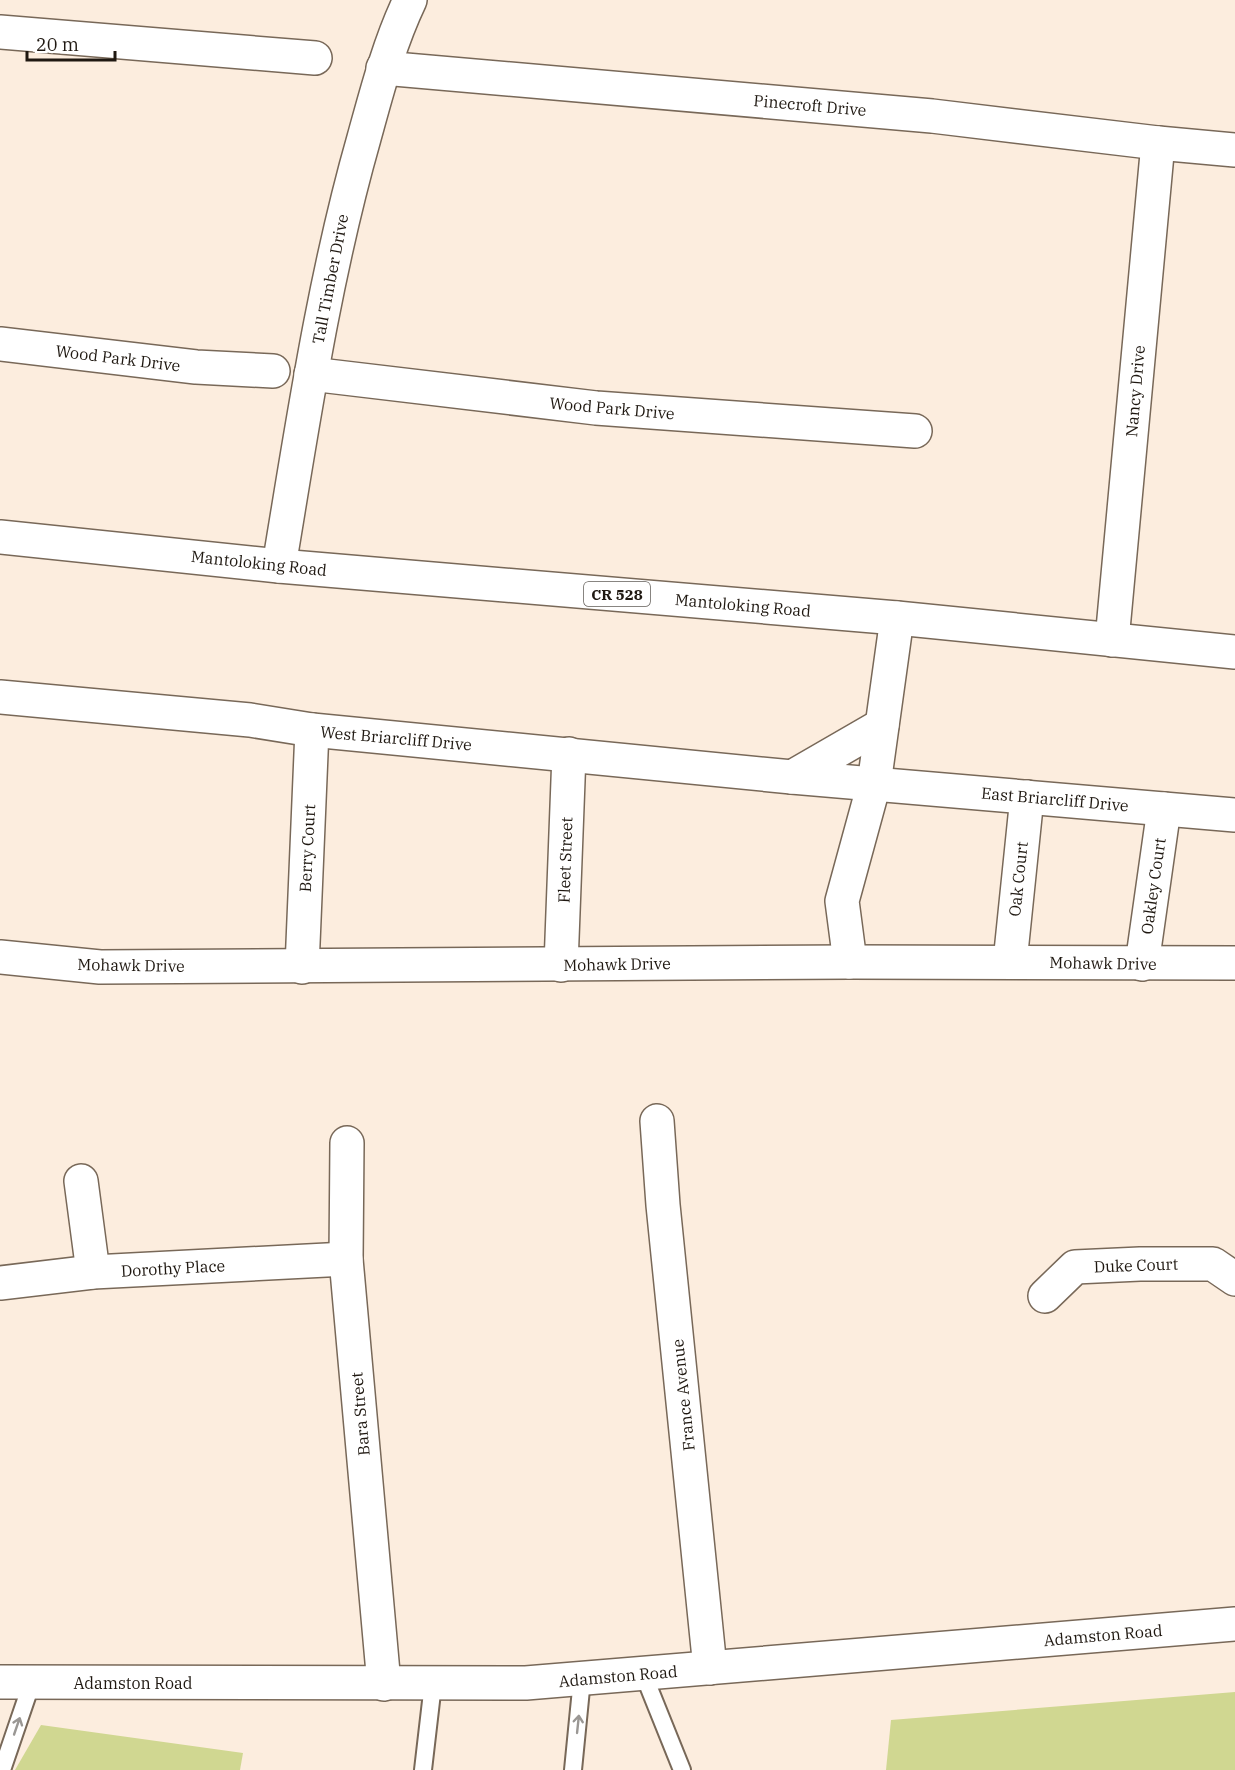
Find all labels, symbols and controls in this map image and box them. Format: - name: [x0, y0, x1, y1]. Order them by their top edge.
- scale bar: [27, 24, 116, 62]
- text: 20 m: [36, 33, 79, 56]
- street label: Pinecroft Drive: [753, 90, 867, 120]
- street label: Tall Timber Drive: [308, 212, 352, 346]
- street label: Wood Park Drive: [54, 340, 182, 376]
- street label: Nancy Drive: [1121, 344, 1149, 438]
- street label: Wood Park Drive: [549, 393, 675, 423]
- street label: Mantoloking Road: [190, 546, 328, 580]
- road number: CR 528: [584, 582, 650, 606]
- street label: Mantoloking Road: [674, 589, 812, 621]
- street label: West Briarcliff Drive: [319, 721, 473, 755]
- street label: East Briarcliff Drive: [980, 783, 1130, 815]
- street label: Berry Court: [295, 803, 319, 893]
- street label: Fleet Street: [554, 816, 577, 903]
- street label: Oakley Court: [1136, 836, 1170, 935]
- street label: Oak Court: [1004, 840, 1032, 917]
- street label: Mohawk Drive: [1049, 952, 1157, 974]
- street label: Mohawk Drive: [563, 953, 671, 975]
- street label: Mohawk Drive: [77, 954, 185, 976]
- street label: Duke Court: [1093, 1254, 1179, 1276]
- street label: Dorothy Place: [120, 1255, 226, 1281]
- street label: France Avenue: [667, 1338, 699, 1452]
- street label: Bara Street: [346, 1371, 374, 1457]
- street label: Adamston Road: [1043, 1620, 1163, 1650]
- street label: Adamston Road: [558, 1661, 678, 1691]
- street label: Adamston Road: [73, 1673, 193, 1693]
- one-way arrow: [573, 1715, 584, 1735]
- one-way arrow: [12, 1717, 23, 1736]

